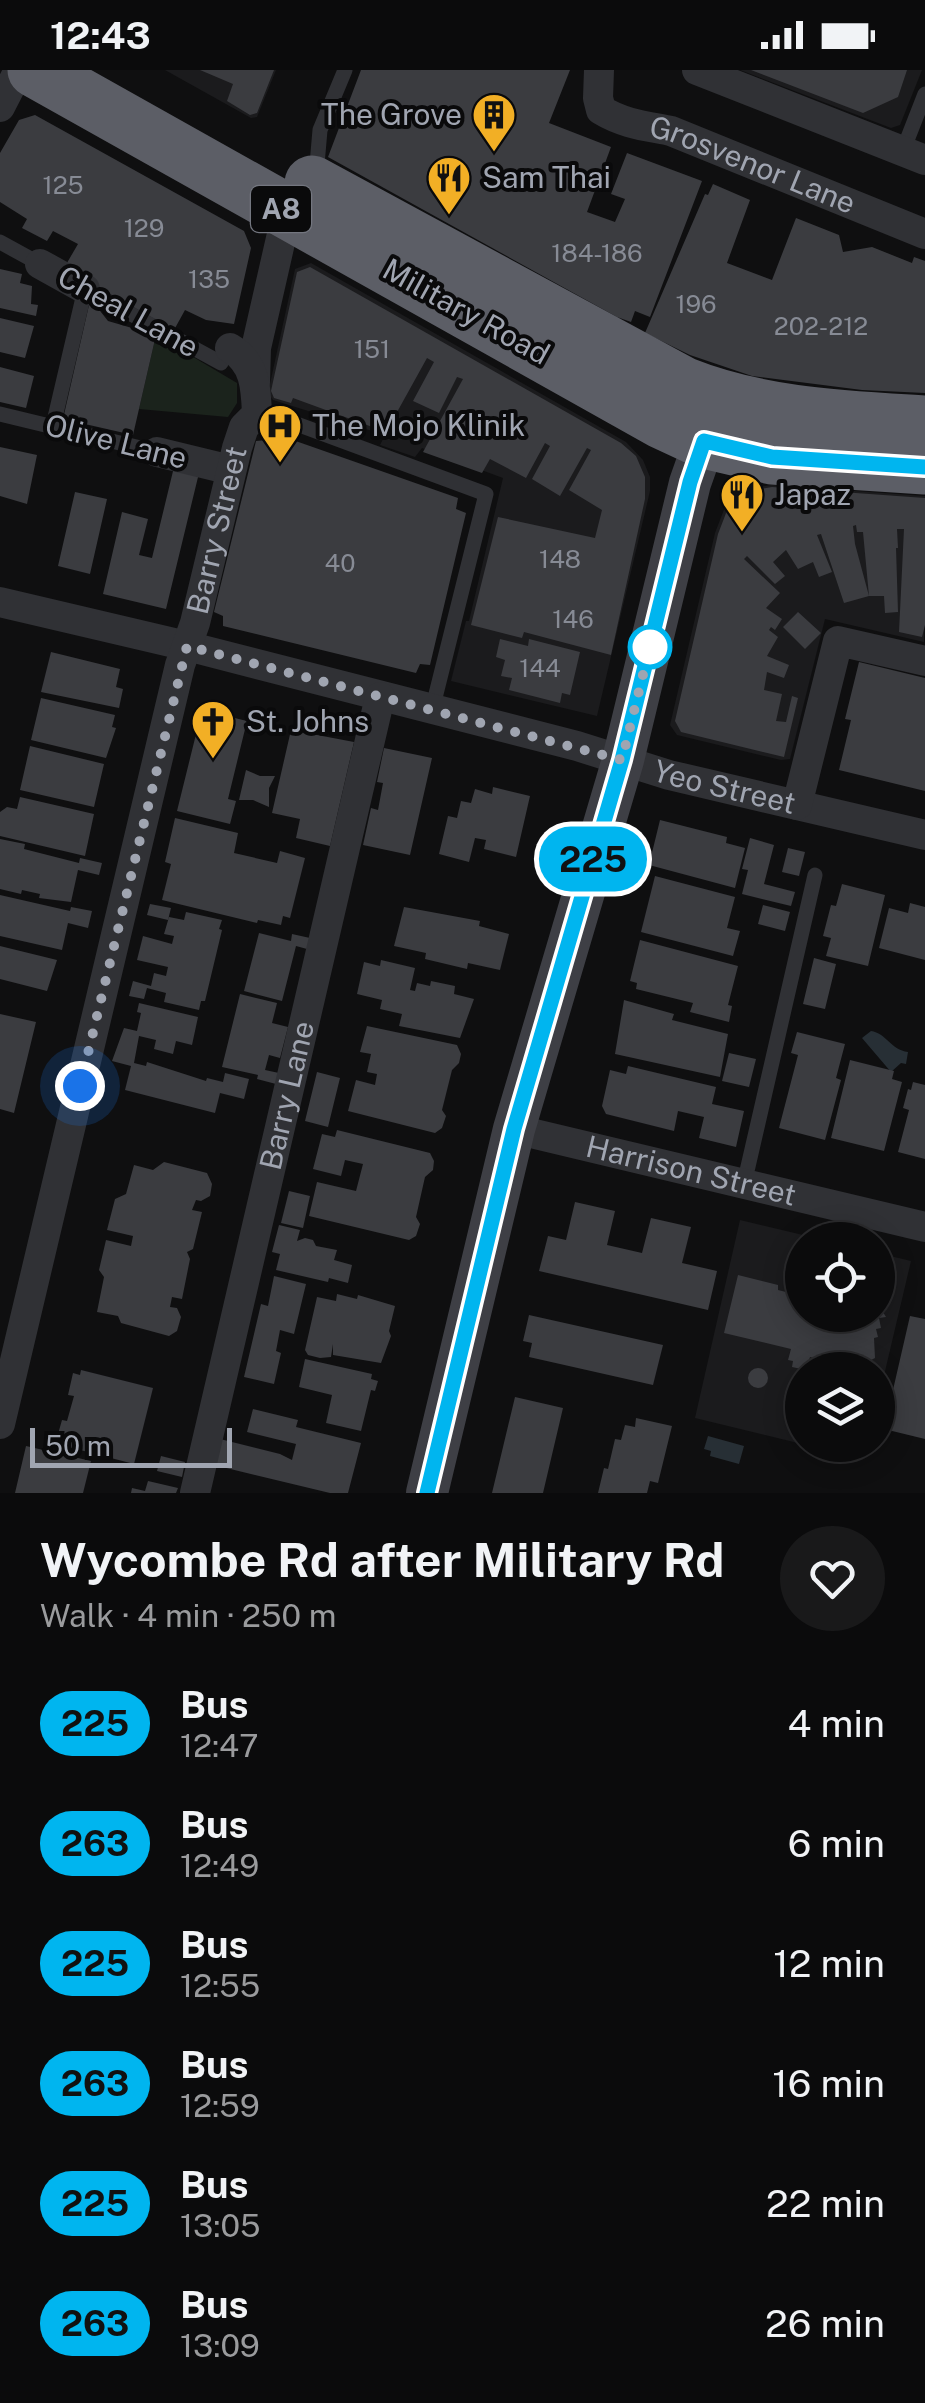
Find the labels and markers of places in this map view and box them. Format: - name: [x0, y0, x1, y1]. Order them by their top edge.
- building icon: The Grove: [471, 92, 517, 153]
- place label: The Grove: [321, 96, 462, 132]
- restaurant icon: Sam Thai: [426, 155, 472, 216]
- place label: Sam Thai: [482, 159, 611, 195]
- hospital icon: The Mojo Klinik: [257, 403, 303, 464]
- place label: The Mojo Klinik: [312, 407, 525, 443]
- restaurant icon: Japaz: [719, 472, 765, 533]
- place label: Japaz: [774, 476, 851, 512]
- unlabelled marker: [629, 626, 671, 668]
- church icon: St. Johns: [190, 699, 236, 760]
- place label: St. Johns: [246, 703, 369, 739]

